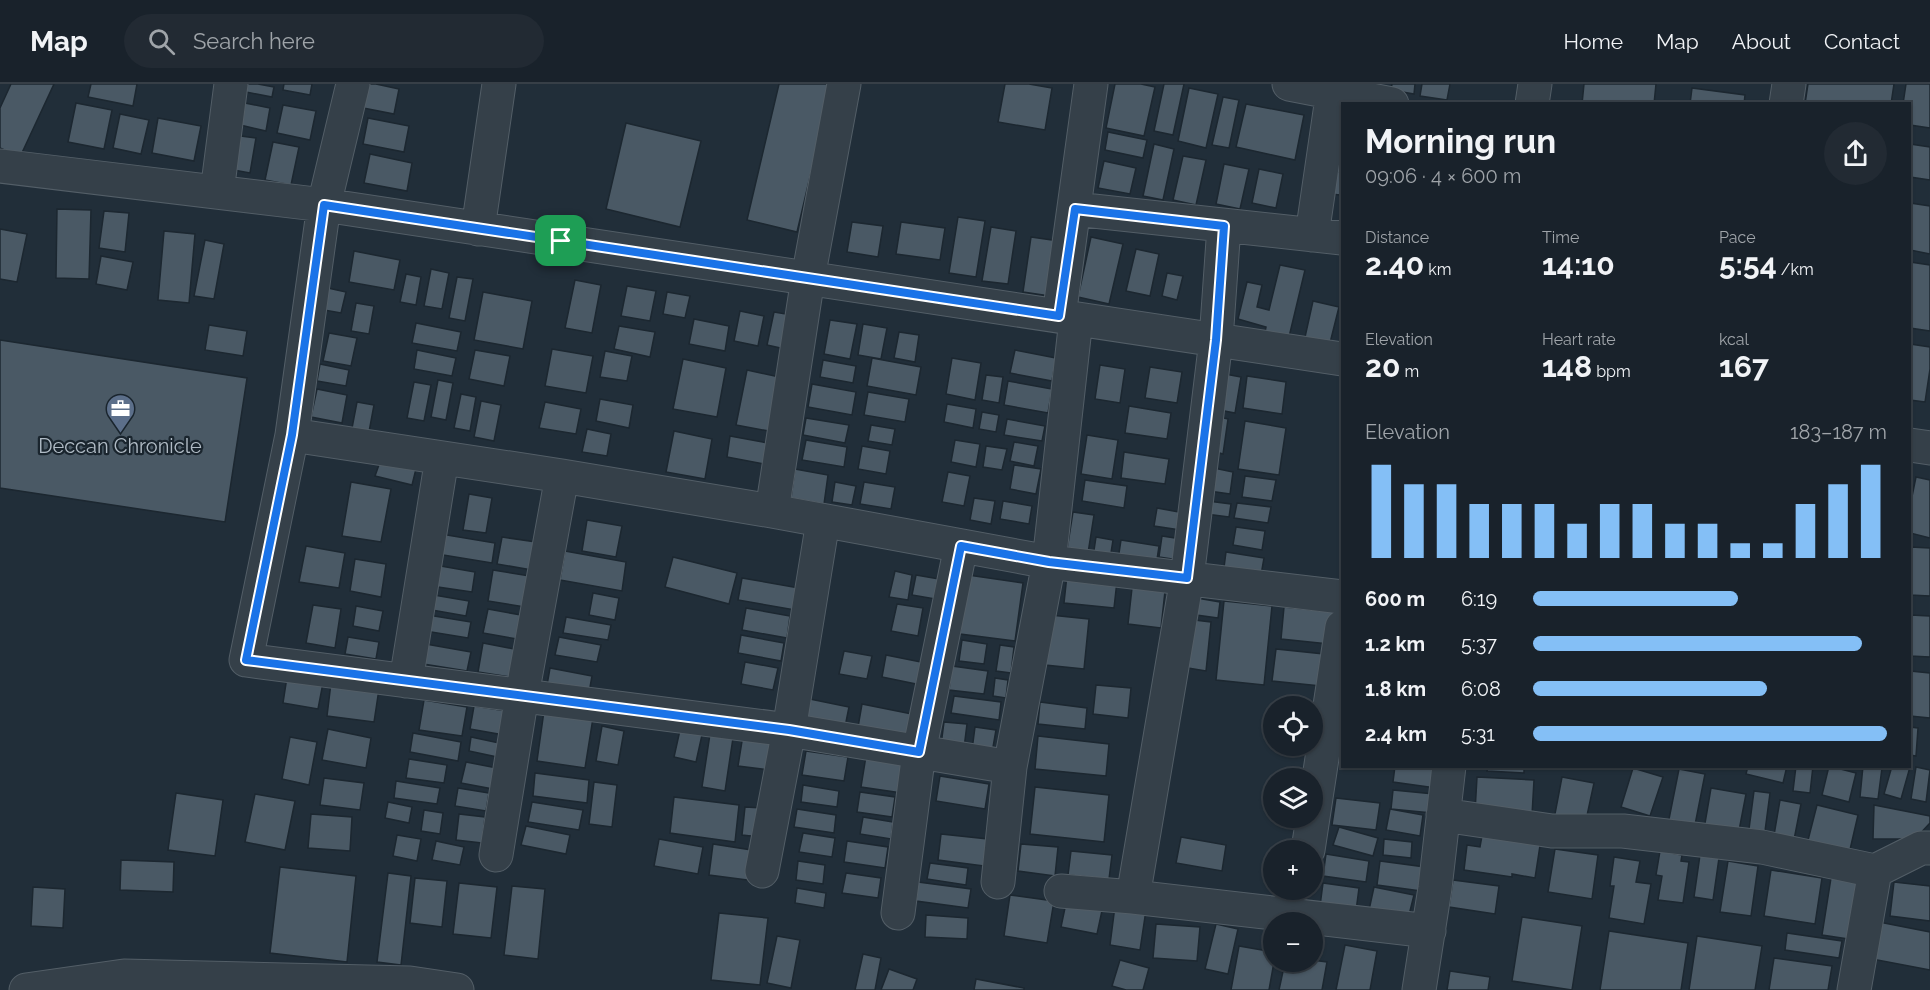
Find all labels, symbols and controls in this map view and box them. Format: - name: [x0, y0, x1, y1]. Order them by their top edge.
- search box: [124, 14, 544, 68]
- text: Map: [30, 25, 88, 58]
- icon: search: [145, 25, 178, 58]
- text: Search here: [193, 28, 315, 54]
- text: Home: [1564, 29, 1623, 54]
- text: Map: [1656, 29, 1699, 54]
- text: About: [1732, 29, 1791, 54]
- text: Contact: [1824, 29, 1900, 54]
- text: Morning run: [1365, 122, 1556, 161]
- button: share: [1824, 122, 1887, 185]
- text: 09:06 · 4 × 600 m: [1365, 164, 1521, 188]
- pin: [535, 215, 586, 266]
- icon: arrive: [544, 224, 577, 257]
- text: Distance: [1365, 228, 1429, 247]
- text: Time: [1542, 228, 1579, 247]
- text: Pace: [1719, 228, 1756, 247]
- text: 2.40: [1365, 247, 1424, 282]
- text: 14:10: [1542, 247, 1615, 282]
- text: 5:54: [1719, 247, 1777, 282]
- text: km: [1424, 260, 1452, 279]
- text: /km: [1777, 260, 1814, 279]
- text: Elevation: [1365, 330, 1433, 349]
- text: Heart rate: [1542, 330, 1616, 349]
- text: kcal: [1719, 330, 1749, 349]
- text: 20: [1365, 349, 1400, 384]
- text: 148: [1542, 349, 1592, 384]
- text: 167: [1719, 349, 1769, 384]
- text: m: [1400, 362, 1419, 381]
- text: bpm: [1592, 362, 1631, 381]
- office icon: Deccan Chronicle: [104, 392, 136, 434]
- text: Elevation: [1365, 420, 1450, 444]
- text: 183–187 m: [1790, 420, 1887, 444]
- place label: Deccan Chronicle: [38, 434, 202, 458]
- text: 600 m: [1365, 587, 1425, 611]
- text: 6:19: [1461, 587, 1497, 611]
- text: 1.2 km: [1365, 632, 1425, 656]
- text: 5:37: [1461, 632, 1497, 656]
- text: 1.8 km: [1365, 677, 1426, 701]
- text: 6:08: [1461, 677, 1501, 701]
- map controls: [1263, 696, 1323, 972]
- button: locate: [1263, 696, 1323, 756]
- text: 2.4 km: [1365, 722, 1427, 746]
- text: 5:31: [1461, 722, 1495, 746]
- button: layers: [1263, 768, 1323, 828]
- button: +: [1263, 840, 1323, 900]
- button: −: [1263, 912, 1323, 972]

